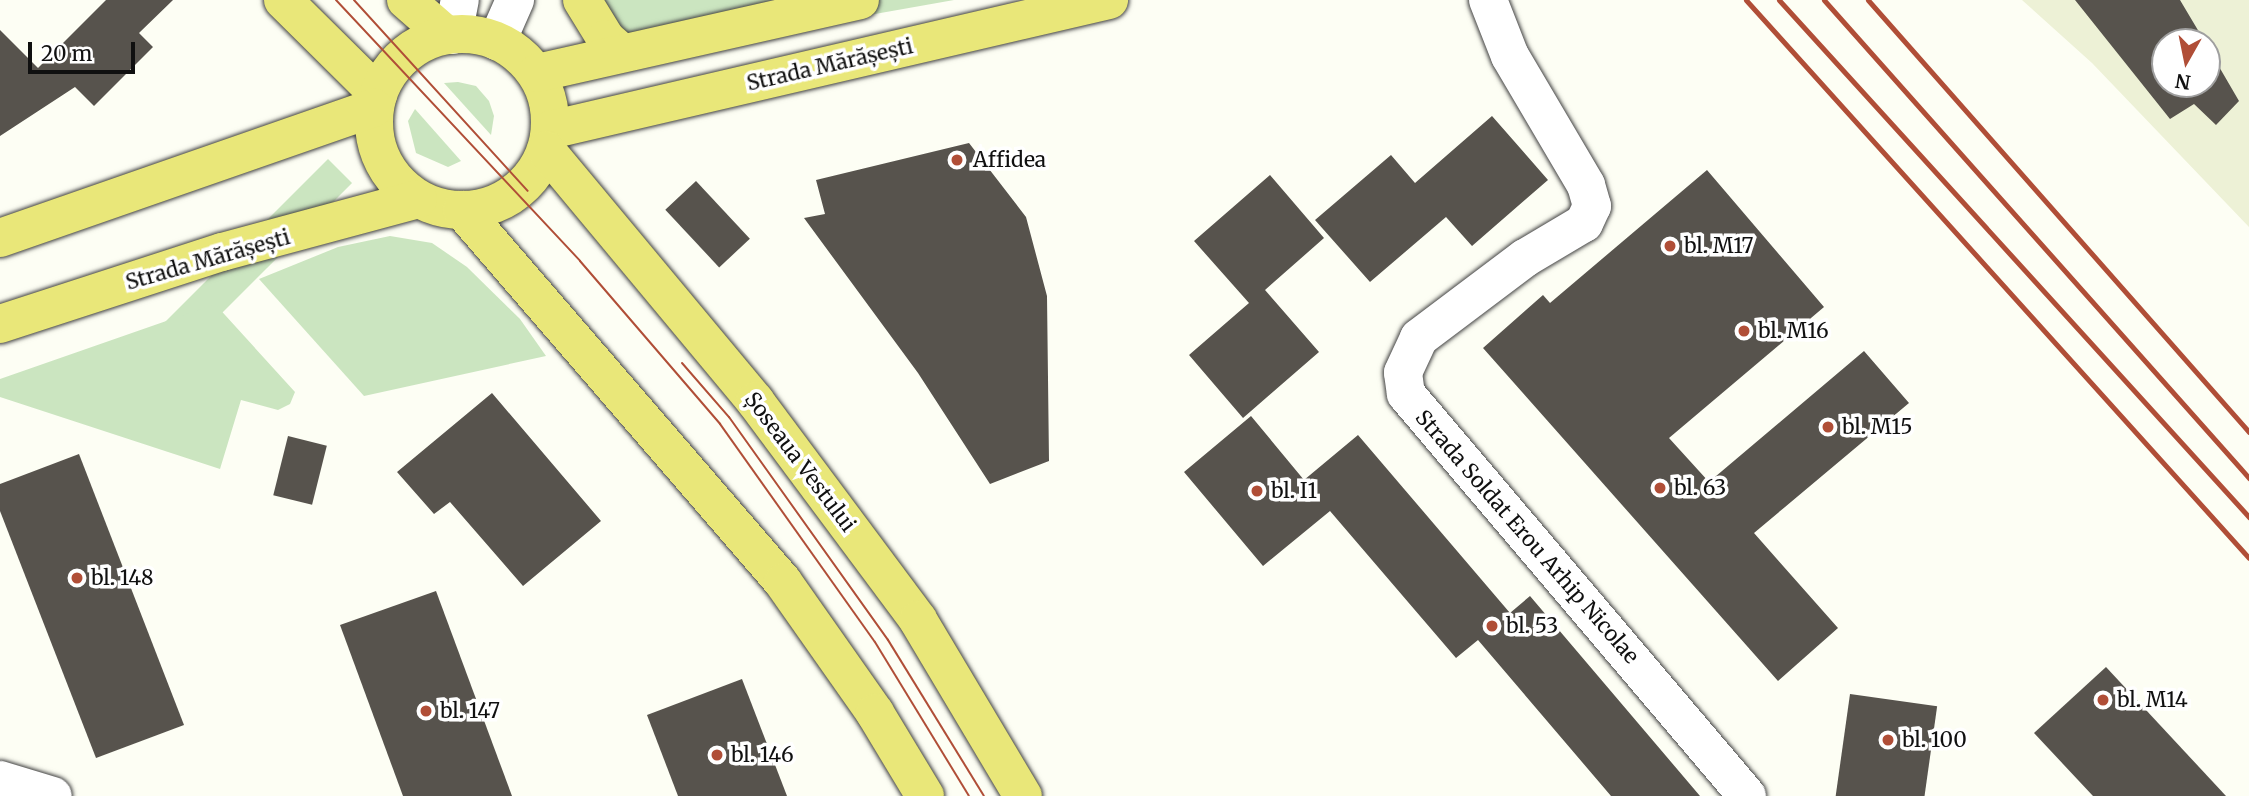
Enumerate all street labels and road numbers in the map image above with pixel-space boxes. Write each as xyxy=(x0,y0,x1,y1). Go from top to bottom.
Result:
street label: Strada Mărășești xyxy=(744,34,916,96)
street label: Strada Mărășești xyxy=(123,224,293,296)
street label: Șoseaua Vestului xyxy=(739,387,861,537)
street label: Strada Soldat Erou Arhip Nicolae xyxy=(1410,405,1644,669)

